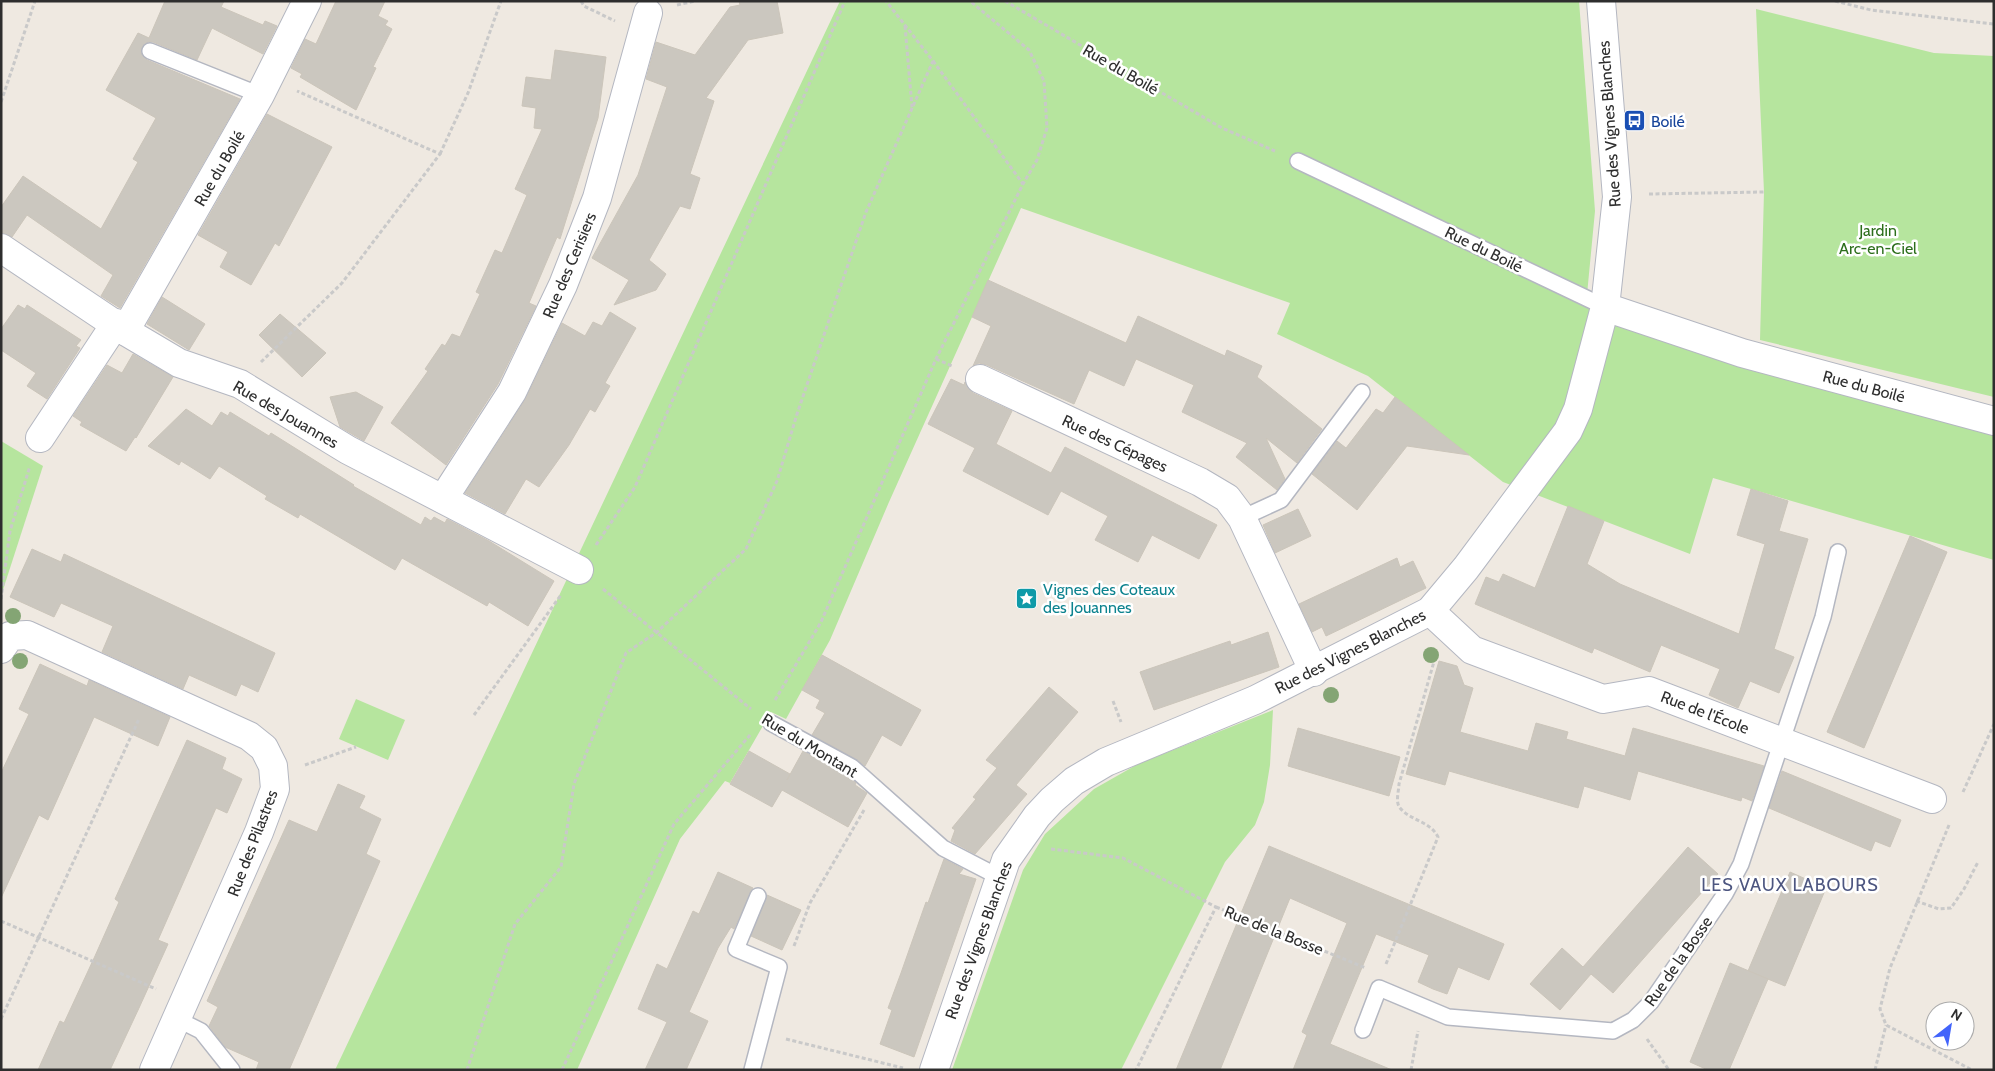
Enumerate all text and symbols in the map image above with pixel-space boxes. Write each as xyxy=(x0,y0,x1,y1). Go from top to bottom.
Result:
street label: Rue du Boilé xyxy=(1080,40,1162,99)
street label: Rue des Vignes Blanches xyxy=(1594,40,1625,208)
bus stop icon: Boilé xyxy=(1623,109,1647,133)
place label: Boilé xyxy=(1651,112,1685,131)
street label: Rue du Boilé xyxy=(190,127,249,209)
street label: Rue des Cerisiers xyxy=(539,209,600,321)
park label: Jardin Arc-en-Ciel xyxy=(1839,221,1917,258)
street label: Rue du Boilé xyxy=(1442,222,1526,276)
street label: Rue du Boilé xyxy=(1821,366,1907,407)
street label: Rue des Jouannes xyxy=(230,377,342,452)
street label: Rue des Cépages xyxy=(1059,411,1171,476)
place label: Vignes des Coteaux des Jouannes xyxy=(1043,580,1175,617)
place icon: Vignes des Coteaux des Jouannes xyxy=(1015,586,1039,610)
street label: Rue des Vignes Blanches xyxy=(1272,605,1429,698)
street label: Rue de l'École xyxy=(1658,687,1752,738)
street label: Rue du Montant xyxy=(758,709,862,782)
street label: Rue des Pilastres xyxy=(223,787,282,899)
street label: Rue des Vignes Blanches xyxy=(941,858,1016,1022)
district label: LES VAUX LABOURS xyxy=(1701,874,1879,896)
street label: Rue de la Bosse xyxy=(1222,902,1326,959)
street label: Rue de la Bosse xyxy=(1640,913,1716,1010)
north arrow xyxy=(1925,1001,1975,1051)
text: N xyxy=(1948,1005,1966,1025)

